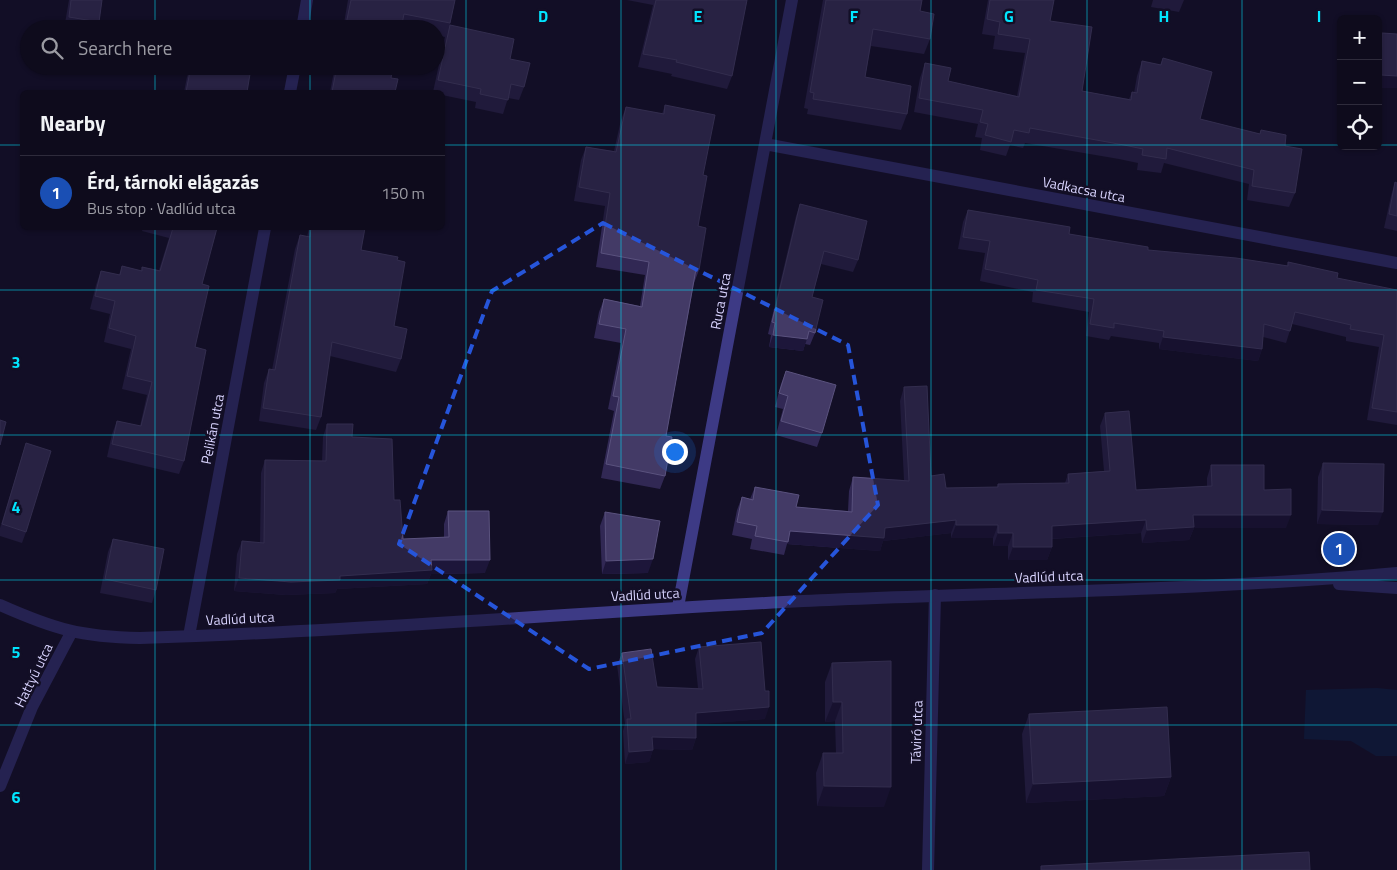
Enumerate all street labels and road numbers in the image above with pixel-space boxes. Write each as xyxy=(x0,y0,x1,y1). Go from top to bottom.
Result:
street label: Vadkacsa utca xyxy=(1041,171,1127,207)
street label: Ruca utca xyxy=(704,271,736,331)
street label: Pelikán utca xyxy=(195,392,229,466)
street label: Vadlúd utca xyxy=(1014,564,1084,588)
street label: Vadlúd utca xyxy=(610,582,680,606)
street label: Vadlúd utca xyxy=(205,606,275,630)
street label: Hattyú utca xyxy=(8,639,58,711)
street label: Táviró utca xyxy=(904,700,928,764)

